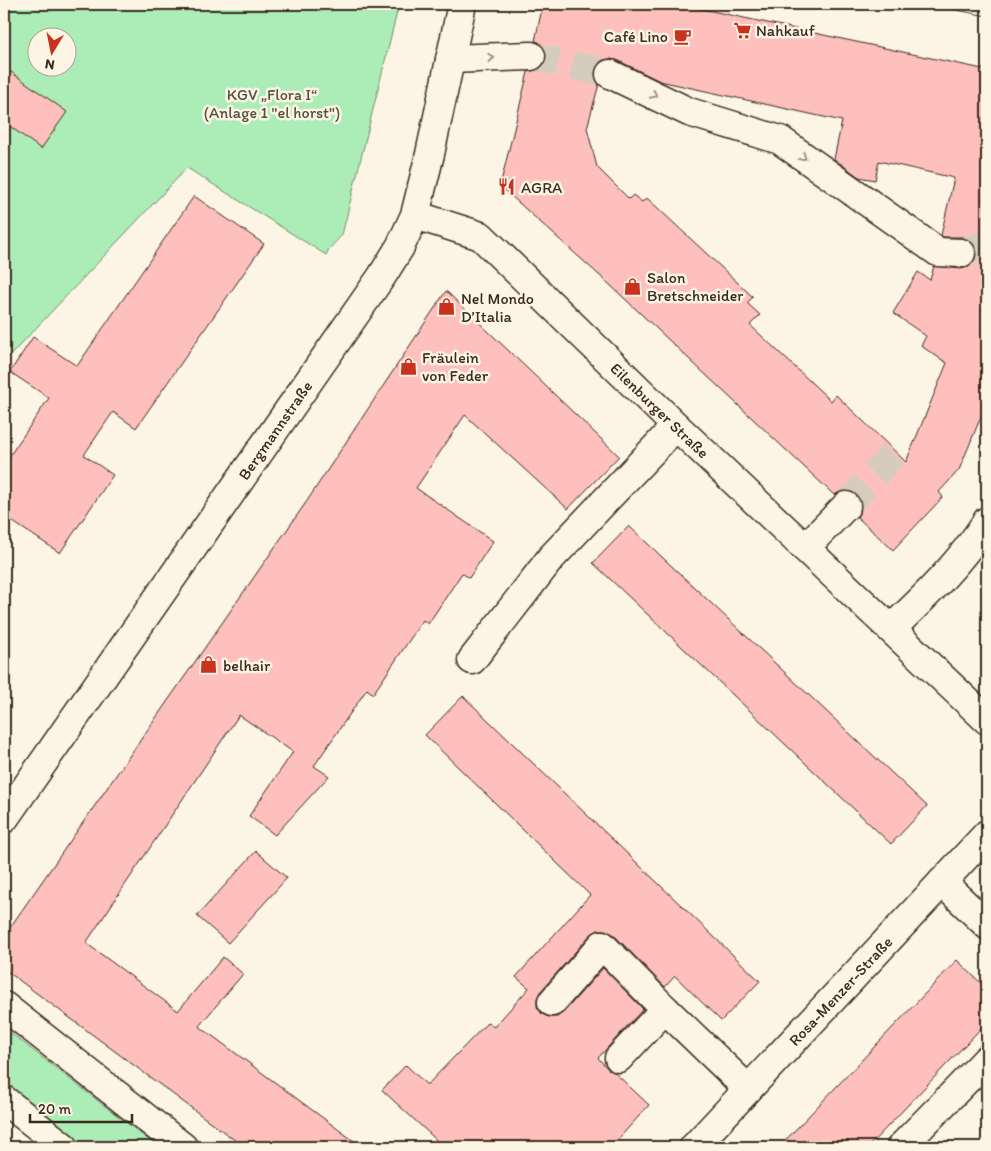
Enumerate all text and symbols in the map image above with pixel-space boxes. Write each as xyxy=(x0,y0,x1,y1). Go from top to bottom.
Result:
supermarket icon: Nahkauf xyxy=(732,20,752,40)
place label: Nahkauf xyxy=(756,21,816,40)
cafe icon: Café Lino xyxy=(672,26,692,46)
place label: Café Lino xyxy=(604,27,668,46)
north arrow xyxy=(28,28,78,78)
one-way arrow xyxy=(487,52,495,63)
text: N xyxy=(44,55,56,74)
park label: KGV „Flora I“ (Anlage 1 "el horst") xyxy=(204,85,340,122)
one-way arrow xyxy=(649,89,658,99)
one-way arrow xyxy=(797,151,806,159)
restaurant icon: AGRA xyxy=(497,177,517,197)
place label: AGRA xyxy=(521,178,562,197)
place label: Salon Bretschneider xyxy=(647,268,743,305)
shop icon: Salon Bretschneider xyxy=(623,276,643,296)
place label: Nel Mondo D’Italia xyxy=(461,289,534,326)
shop icon: Nel Mondo D’Italia xyxy=(437,297,457,317)
place label: Fräulein von Feder xyxy=(422,348,489,385)
shop icon: Fräulein von Feder xyxy=(398,356,418,376)
street label: Eilenburger Straße xyxy=(607,358,713,462)
street label: Bergmannstraße xyxy=(234,377,316,483)
shop icon: belhair xyxy=(199,655,219,675)
place label: belhair xyxy=(223,656,271,675)
street label: Rosa-Menzer-Straße xyxy=(784,932,896,1049)
scale bar xyxy=(30,1091,132,1123)
text: 20 m xyxy=(38,1100,72,1118)

